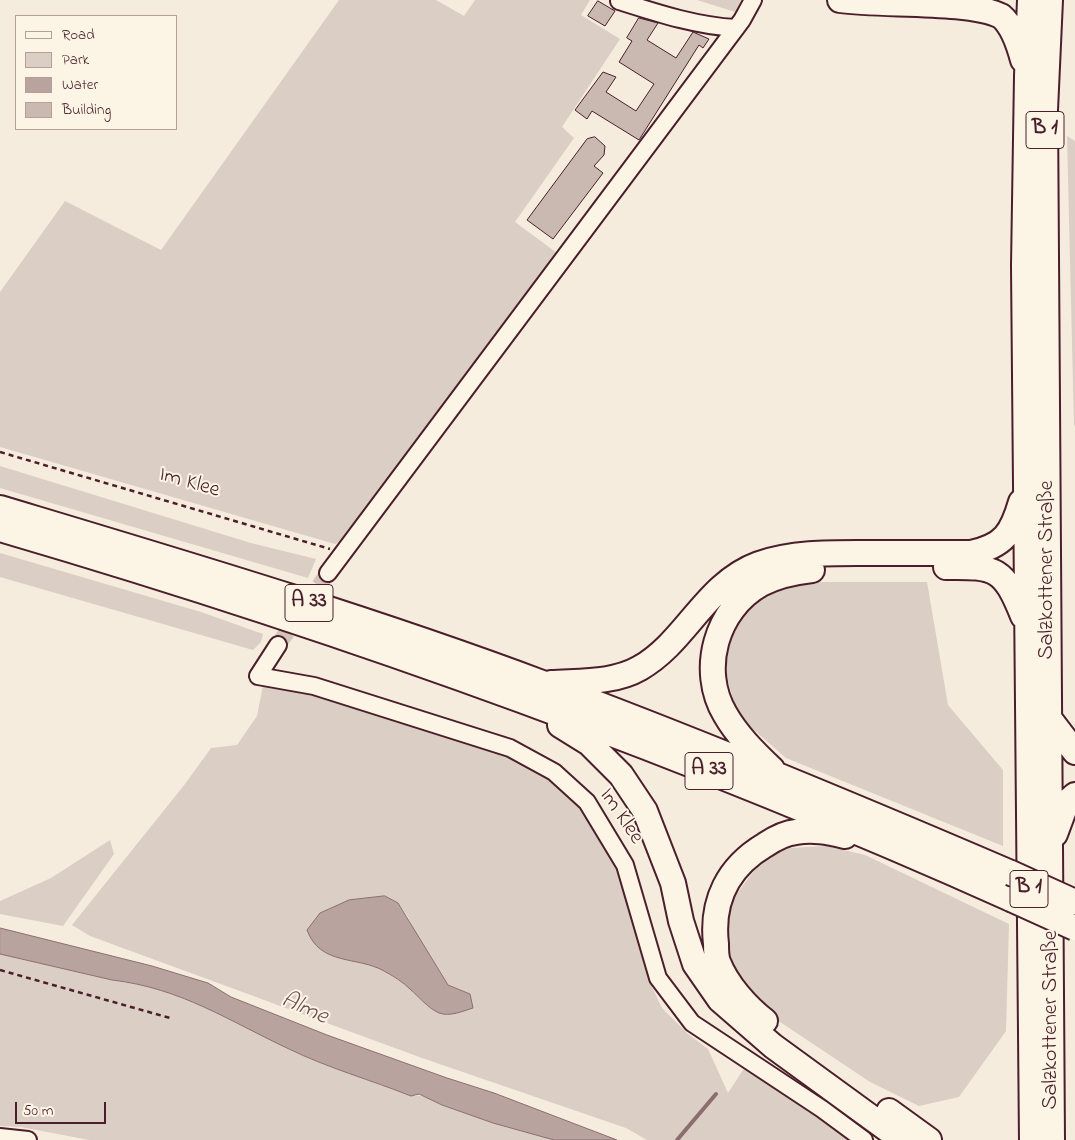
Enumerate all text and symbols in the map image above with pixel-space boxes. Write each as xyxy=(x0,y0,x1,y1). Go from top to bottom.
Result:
legend xyxy=(15,15,178,130)
text: Road xyxy=(62,24,95,46)
text: Park xyxy=(62,49,89,71)
text: Water xyxy=(62,74,98,96)
text: Building xyxy=(62,99,111,121)
road number: B 1 xyxy=(1026,112,1064,148)
street label: Im Klee xyxy=(156,463,222,505)
street label: Salzkottener Straße xyxy=(1035,480,1061,660)
road number: A 33 xyxy=(285,584,333,622)
road number: A 33 xyxy=(685,752,733,789)
street label: Im Klee xyxy=(592,784,648,850)
road number: B 1 xyxy=(1010,871,1048,908)
street label: Salzkottener Straße xyxy=(1039,930,1065,1110)
water label: Alme xyxy=(276,987,332,1033)
scale bar xyxy=(18,1092,109,1124)
text: 50 m xyxy=(23,1100,53,1122)

